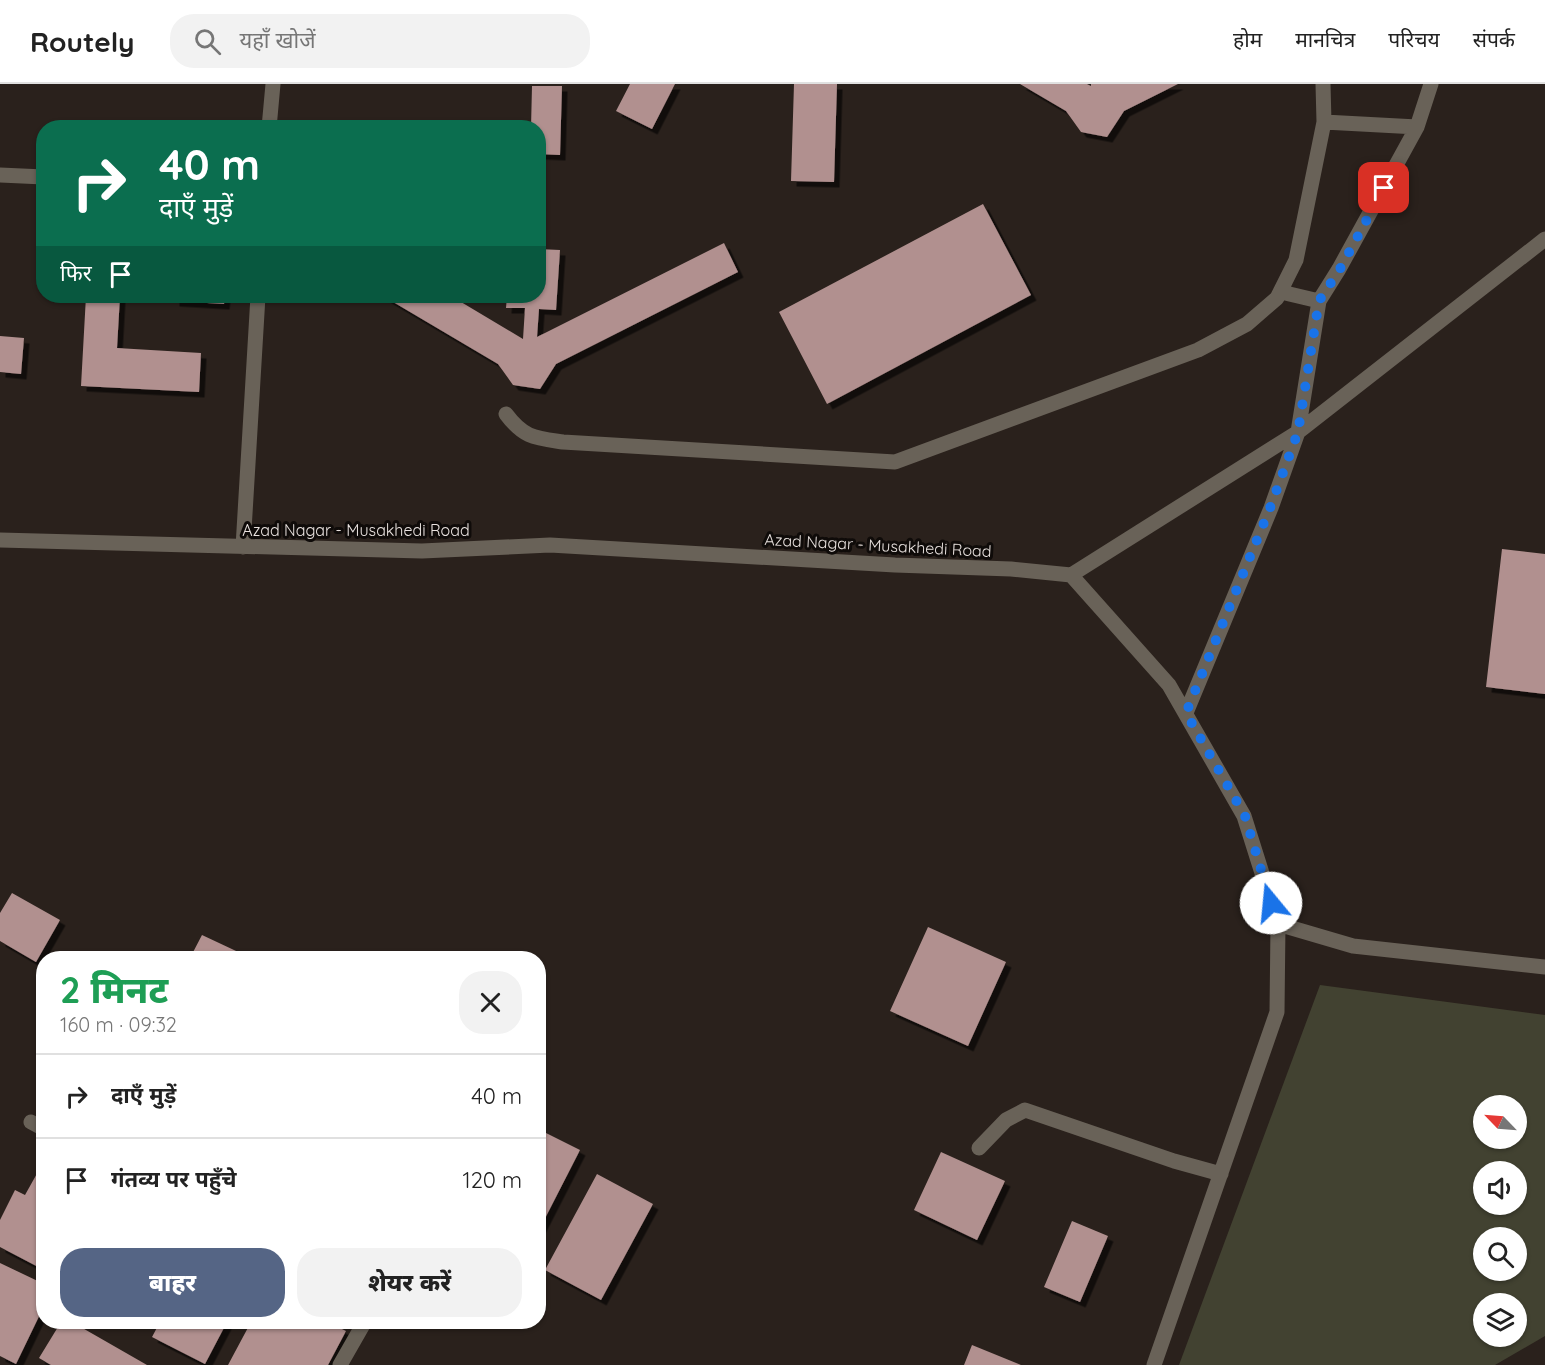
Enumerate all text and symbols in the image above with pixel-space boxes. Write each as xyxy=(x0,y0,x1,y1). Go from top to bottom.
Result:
search box xyxy=(170,14,590,68)
text: Routely xyxy=(30,24,134,59)
icon: search xyxy=(191,25,224,58)
text: यहाँ खोजें xyxy=(239,26,316,54)
text: होम xyxy=(1233,26,1262,52)
text: मानचित्र xyxy=(1295,26,1355,52)
text: परिचय xyxy=(1388,26,1440,52)
text: संपर्क xyxy=(1473,26,1515,52)
text: 40 m xyxy=(159,138,260,191)
icon: right xyxy=(60,144,138,222)
pin xyxy=(1358,162,1409,213)
icon: arrive xyxy=(1367,171,1400,204)
text: दाएँ मुड़ें xyxy=(159,190,233,224)
icon: arrive xyxy=(104,258,137,291)
text: फिर xyxy=(60,259,92,287)
street label: Azad Nagar - Musakhedi Road xyxy=(242,520,470,540)
street label: Azad Nagar - Musakhedi Road xyxy=(764,529,992,561)
position arrow xyxy=(1239,871,1303,935)
text: 2 मिनट xyxy=(60,967,168,1012)
button: close xyxy=(459,971,522,1034)
text: 160 m · 09:32 xyxy=(60,1012,177,1037)
icon: right xyxy=(60,1080,93,1113)
text: दाएँ मुड़ें xyxy=(111,1081,176,1109)
text: 40 m xyxy=(471,1082,522,1110)
north arrow xyxy=(1473,1095,1527,1149)
map controls xyxy=(1473,1095,1527,1347)
button: sound xyxy=(1473,1161,1527,1215)
icon: arrive xyxy=(60,1164,93,1197)
text: गंतव्य पर पहुँचे xyxy=(111,1165,236,1193)
text: 120 m xyxy=(463,1166,522,1194)
button: search xyxy=(1473,1227,1527,1281)
button: बाहर xyxy=(60,1248,285,1317)
button: शेयर करें xyxy=(297,1248,522,1317)
button: layers xyxy=(1473,1293,1527,1347)

